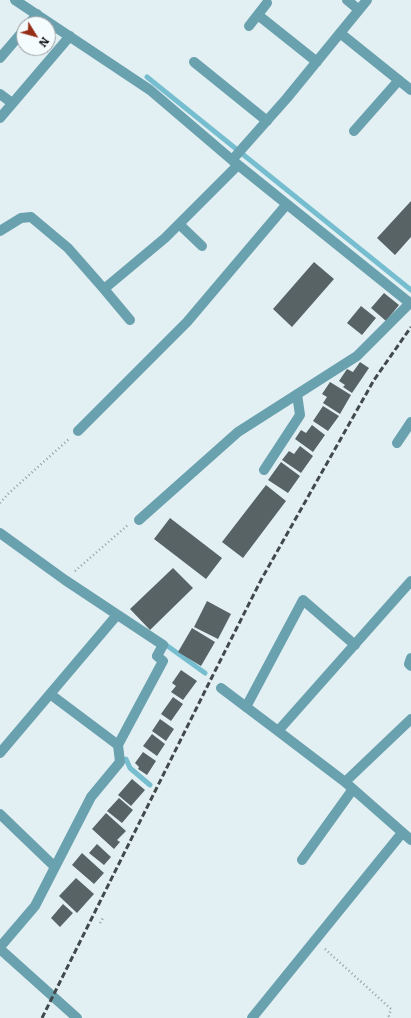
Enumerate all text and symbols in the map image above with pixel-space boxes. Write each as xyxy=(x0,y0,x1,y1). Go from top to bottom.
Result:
north arrow xyxy=(16,16,56,56)
text: N xyxy=(36,34,54,51)

